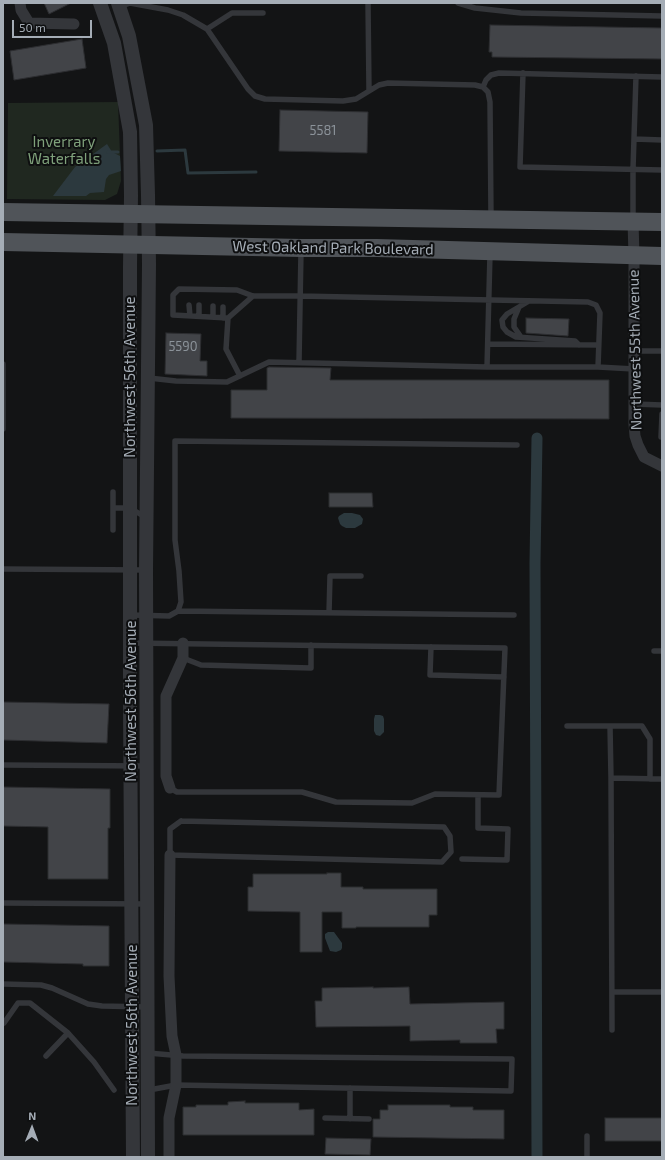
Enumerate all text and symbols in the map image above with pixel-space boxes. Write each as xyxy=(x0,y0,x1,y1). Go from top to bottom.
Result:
scale bar xyxy=(14,12,94,38)
text: 50 m xyxy=(19,20,46,34)
house number: 5581 xyxy=(309,123,337,139)
park label: Inverrary Waterfalls xyxy=(28,133,100,168)
street label: West Oakland Park Boulevard xyxy=(232,237,434,259)
street label: Northwest 55th Avenue xyxy=(625,270,645,430)
street label: Northwest 56th Avenue xyxy=(121,296,139,458)
house number: 5590 xyxy=(168,339,198,355)
street label: Northwest 56th Avenue xyxy=(122,620,140,782)
street label: Northwest 56th Avenue xyxy=(123,944,141,1106)
north arrow xyxy=(12,1108,52,1148)
text: N xyxy=(28,1109,36,1122)

